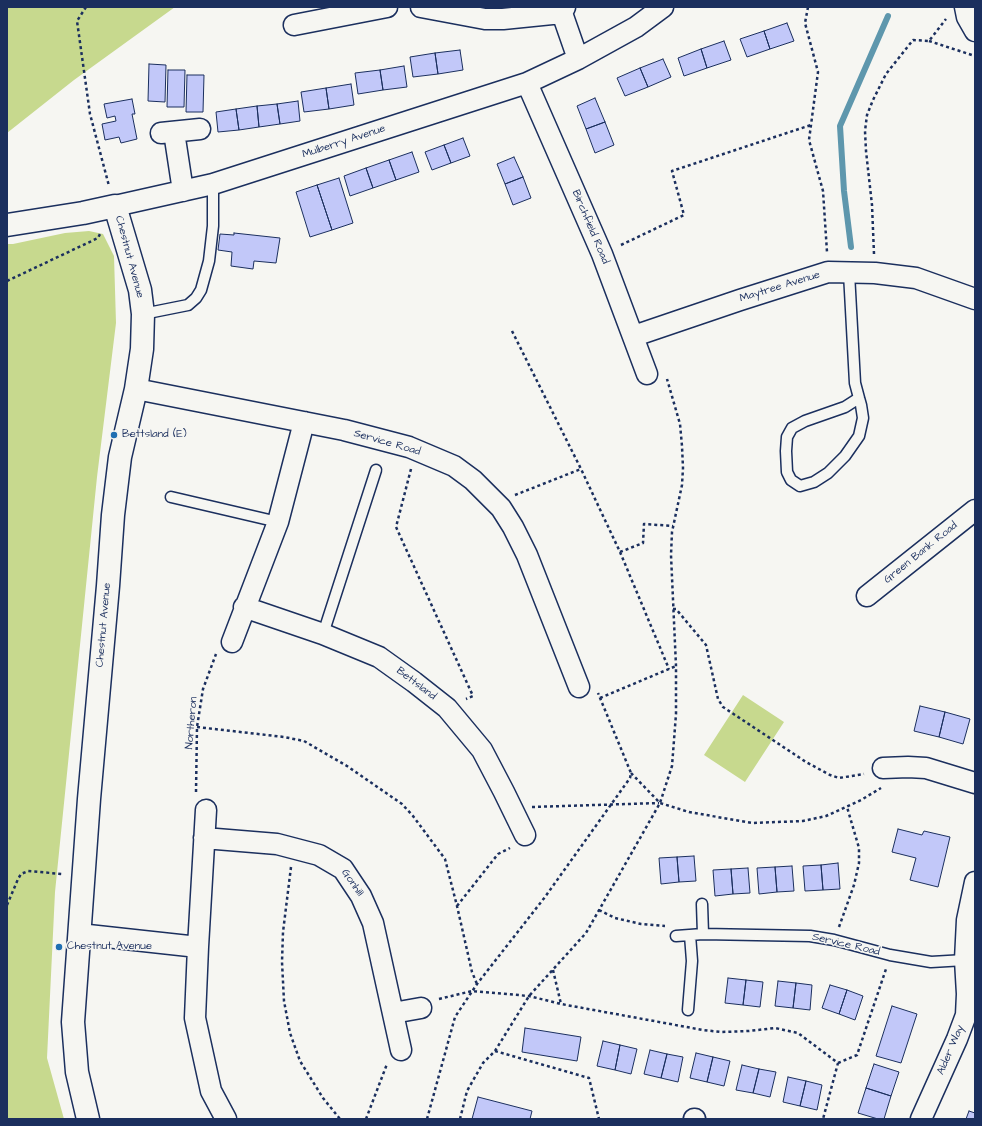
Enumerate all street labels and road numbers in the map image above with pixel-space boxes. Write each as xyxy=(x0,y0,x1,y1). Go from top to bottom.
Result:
street label: Mulberry Avenue xyxy=(301,122,387,162)
street label: Birchfield Road xyxy=(568,188,612,266)
street label: Chestnut Avenue xyxy=(112,214,146,300)
street label: Maytree Avenue xyxy=(738,269,822,305)
street label: Service Road xyxy=(352,427,422,459)
street label: Green Bank Road xyxy=(882,519,960,587)
street label: Chestnut Avenue xyxy=(94,582,114,668)
street label: Bettsland xyxy=(393,665,439,703)
street label: Northeron xyxy=(183,696,201,750)
street label: Gonhill xyxy=(338,867,366,899)
street label: Service Road xyxy=(811,931,881,959)
street label: Alder Way xyxy=(935,1023,967,1077)

